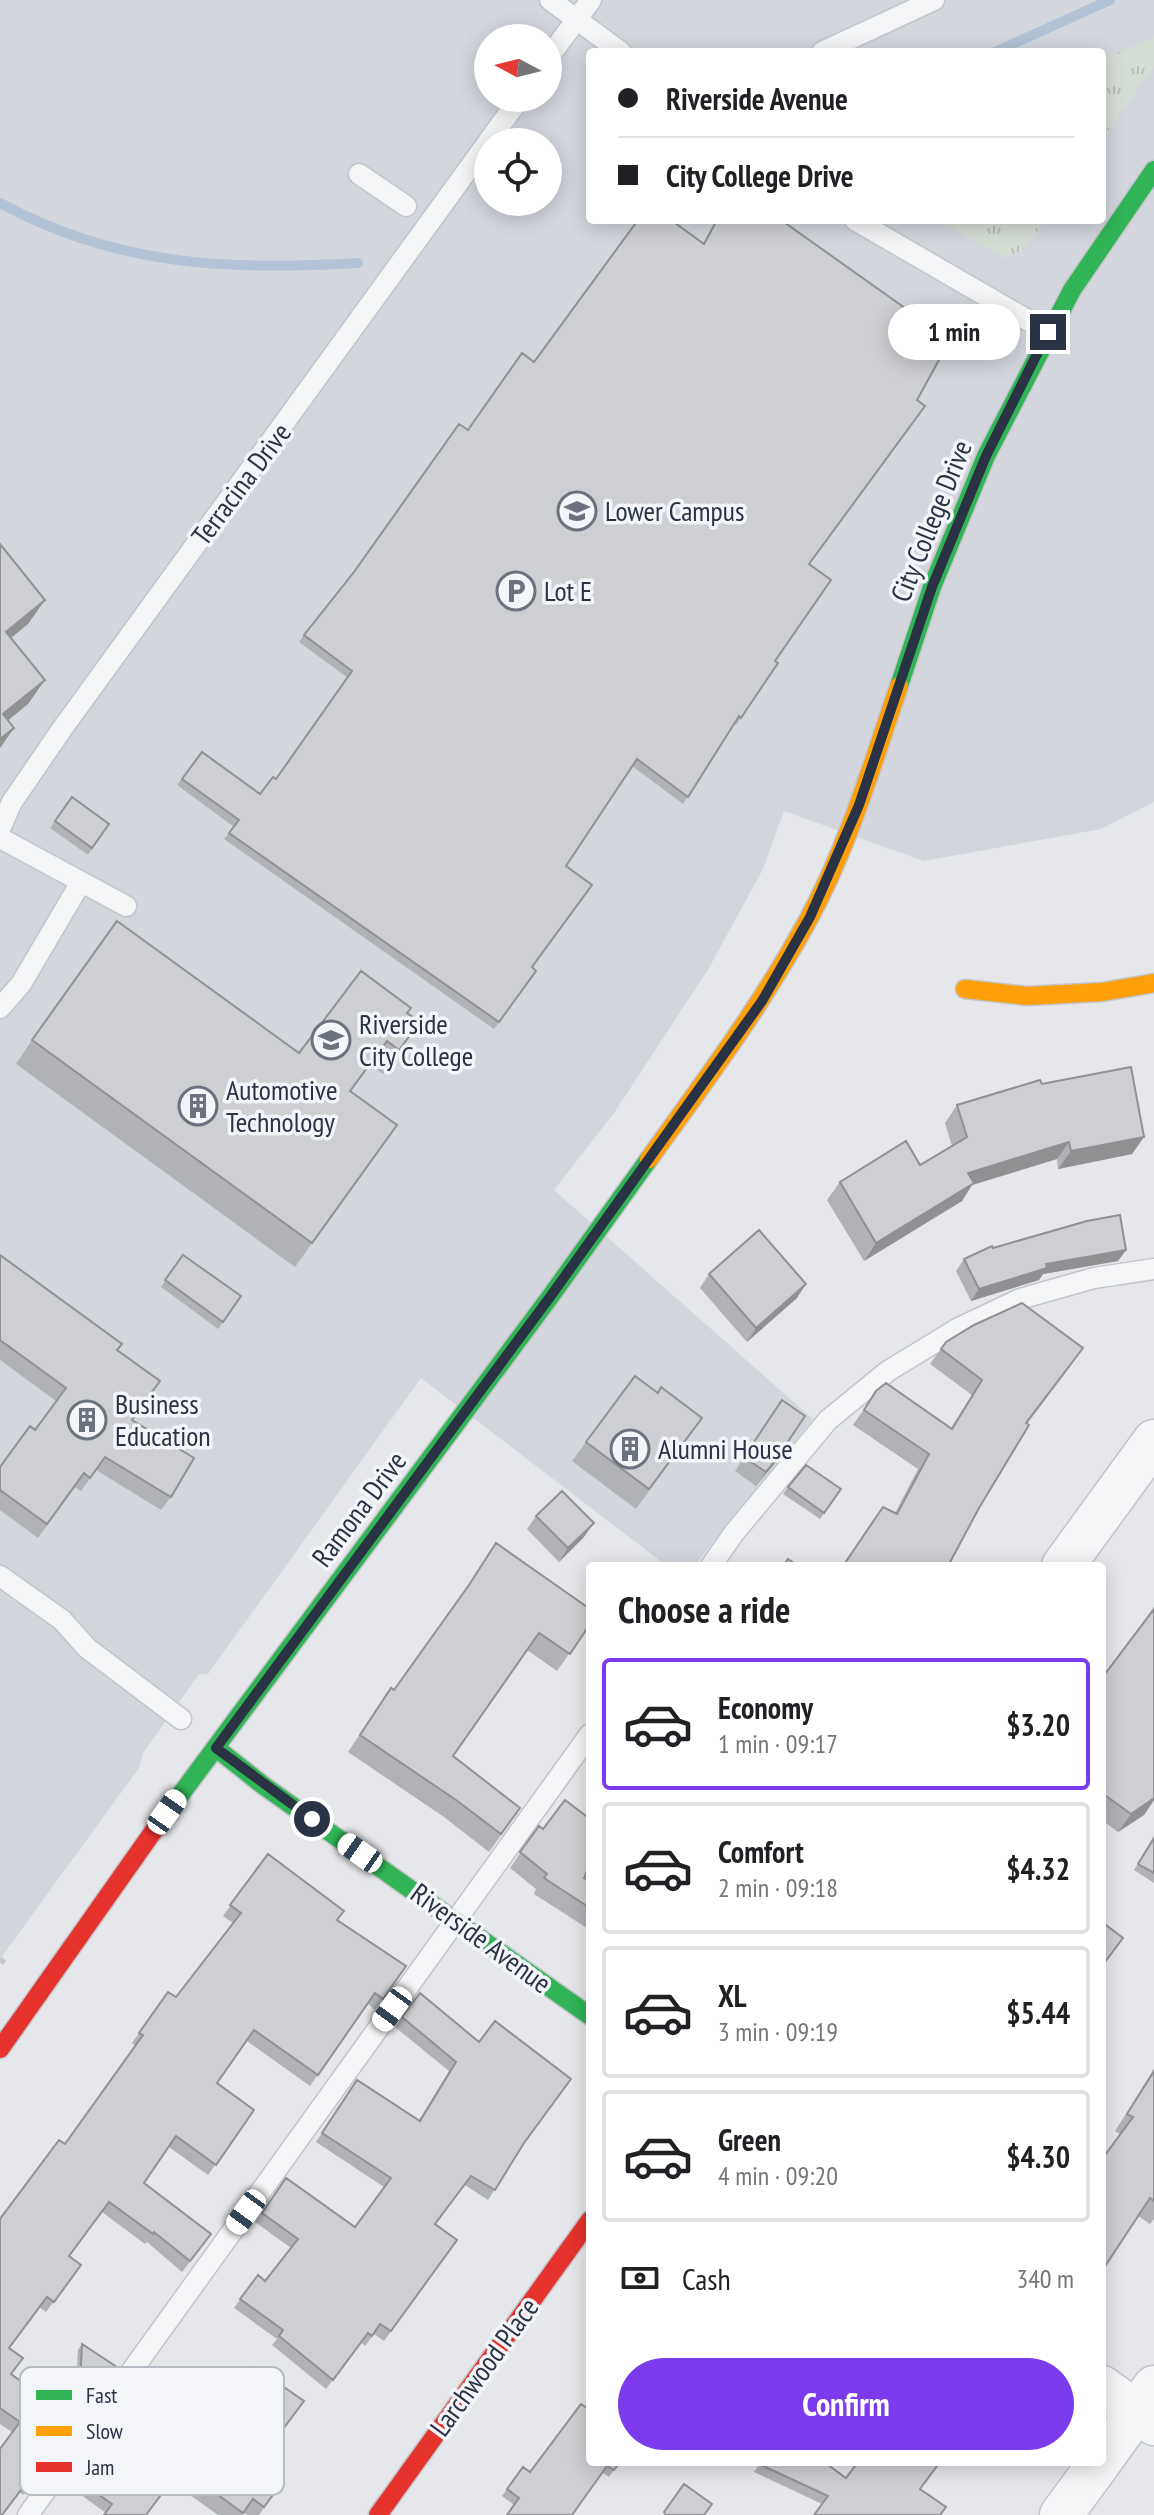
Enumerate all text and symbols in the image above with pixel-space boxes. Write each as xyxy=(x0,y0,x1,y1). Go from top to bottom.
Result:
north arrow xyxy=(474,24,562,112)
map controls xyxy=(474,24,562,216)
text: Riverside Avenue xyxy=(666,79,848,118)
button: locate xyxy=(474,128,562,216)
text: City College Drive xyxy=(666,156,854,195)
callout: 1 min xyxy=(888,304,1020,360)
route end xyxy=(1030,314,1066,350)
text: 1 min xyxy=(928,315,980,348)
street label: Terracina Drive xyxy=(182,415,299,552)
street label: City College Drive xyxy=(881,435,980,607)
school or university icon: Lower Campus xyxy=(556,490,598,532)
place label: Lower Campus xyxy=(605,492,744,529)
parking icon: Lot E xyxy=(495,570,537,612)
place label: Lot E xyxy=(544,572,592,609)
place label: Riverside City College xyxy=(359,1005,473,1074)
school or university icon: Riverside City College xyxy=(310,1019,352,1061)
place label: Automotive Technology xyxy=(226,1071,338,1140)
building icon: Automotive Technology xyxy=(177,1085,219,1127)
place label: Business Education xyxy=(115,1385,211,1454)
building icon: Business Education xyxy=(66,1399,108,1441)
building icon: Alumni House xyxy=(609,1428,651,1470)
place label: Alumni House xyxy=(658,1430,793,1467)
street label: Ramona Drive xyxy=(303,1444,414,1574)
text: Choose a ride xyxy=(618,1586,790,1633)
icon: car xyxy=(622,1688,694,1760)
text: Economy xyxy=(718,1688,813,1727)
text: $3.20 xyxy=(1006,1705,1070,1744)
text: 1 min · 09:17 xyxy=(718,1727,838,1760)
car xyxy=(143,1785,191,1839)
route start xyxy=(294,1801,330,1837)
car xyxy=(333,1829,387,1877)
icon: car xyxy=(622,1832,694,1904)
text: Comfort xyxy=(718,1832,804,1871)
text: $4.32 xyxy=(1006,1849,1070,1888)
text: 2 min · 09:18 xyxy=(718,1871,838,1904)
street label: Riverside Avenue xyxy=(404,1874,559,2001)
icon: car xyxy=(622,1976,694,2048)
text: XL xyxy=(718,1976,747,2015)
car xyxy=(368,1983,416,2035)
text: $5.44 xyxy=(1006,1993,1070,2032)
text: 3 min · 09:19 xyxy=(718,2015,838,2048)
icon: car xyxy=(622,2120,694,2192)
text: Green xyxy=(718,2120,781,2159)
text: $4.30 xyxy=(1006,2137,1070,2176)
text: 4 min · 09:20 xyxy=(718,2159,838,2192)
car xyxy=(222,2186,270,2238)
icon: cash xyxy=(618,2256,662,2300)
text: Cash xyxy=(682,2259,731,2298)
text: 340 m xyxy=(1016,2262,1074,2295)
street label: Larchwood Place xyxy=(421,2290,546,2443)
button: Confirm xyxy=(618,2358,1074,2450)
legend xyxy=(20,2367,284,2495)
text: Fast xyxy=(86,2381,117,2409)
text: Slow xyxy=(86,2417,123,2445)
text: Jam xyxy=(85,2453,114,2481)

